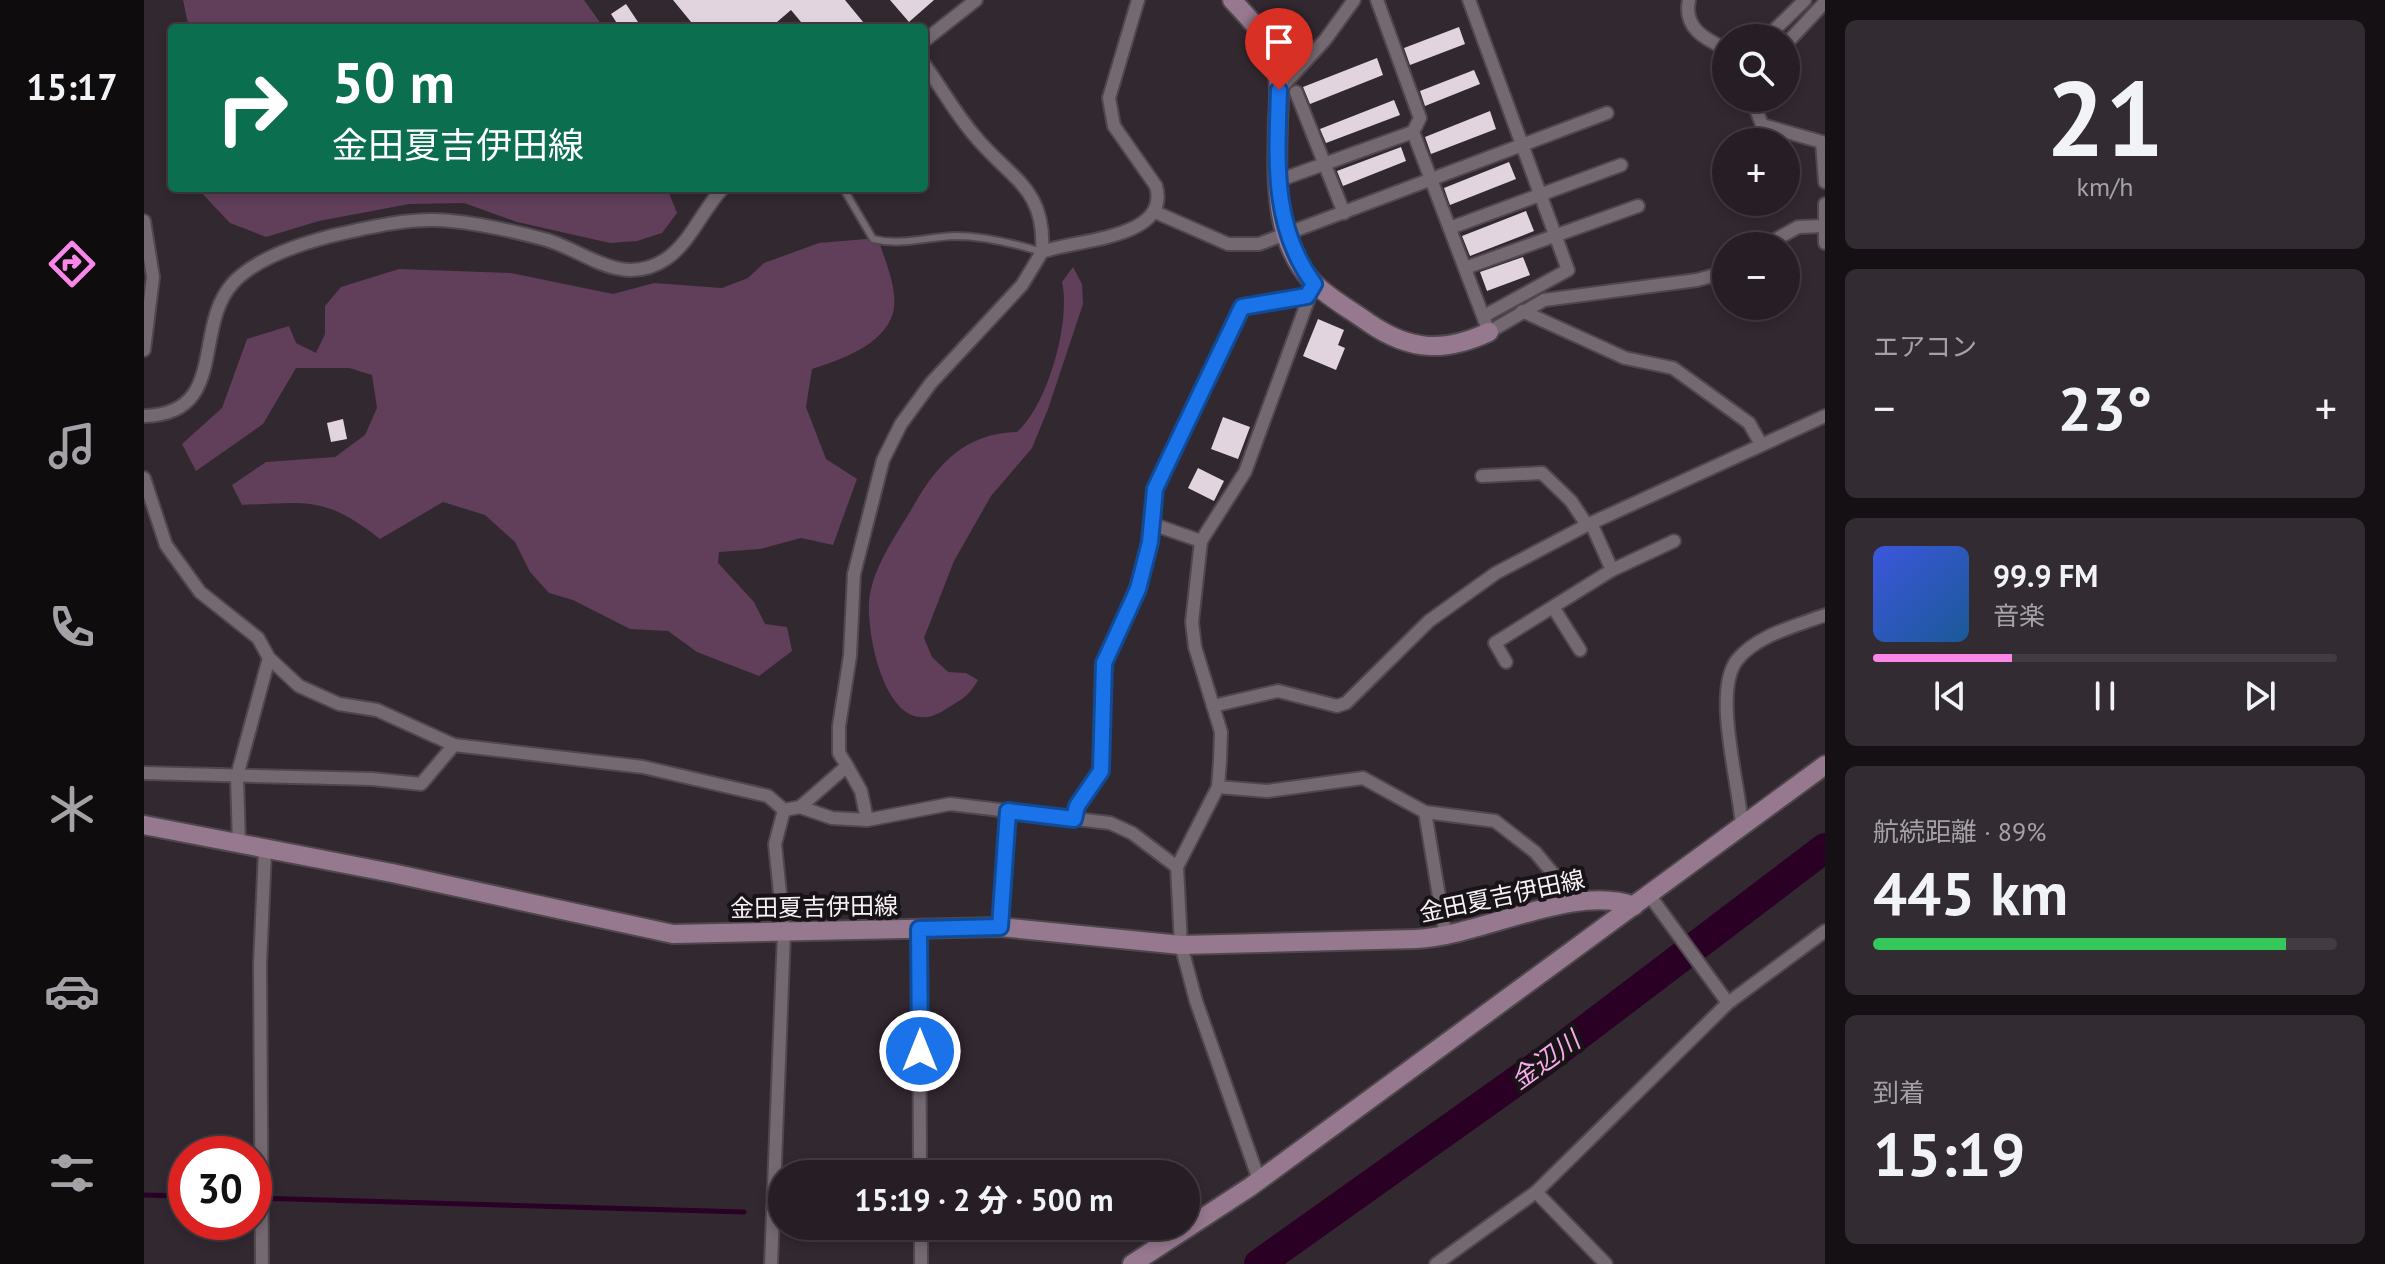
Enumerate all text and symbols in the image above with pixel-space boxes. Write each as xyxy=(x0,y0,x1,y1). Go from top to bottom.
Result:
pin xyxy=(1245,8,1313,90)
icon: arrive xyxy=(1257,20,1301,64)
map controls xyxy=(1712,24,1800,320)
button: search xyxy=(1712,24,1800,112)
text: 50 m xyxy=(332,46,455,118)
text: 21 xyxy=(2046,50,2164,185)
icon: right xyxy=(200,56,304,160)
text: 15:17 xyxy=(26,63,118,110)
text: 金田夏吉伊田線 xyxy=(332,121,584,168)
button: + xyxy=(1712,128,1800,216)
text: km/h xyxy=(2077,170,2134,203)
button: − xyxy=(1712,232,1800,320)
icon: directions xyxy=(44,236,100,292)
text: エアコン xyxy=(1873,330,1977,363)
text: 23° xyxy=(2058,369,2152,447)
text: − xyxy=(1873,379,1895,436)
text: + xyxy=(2315,379,2337,436)
icon: music xyxy=(44,418,100,474)
text: 99.9 FM xyxy=(1993,556,2098,595)
icon: phone xyxy=(44,599,100,655)
text: 音楽 xyxy=(1993,599,2045,632)
icon: previous xyxy=(1928,674,1972,718)
icon: pause xyxy=(2083,674,2127,718)
icon: next xyxy=(2238,674,2282,718)
icon: climate xyxy=(44,781,100,837)
text: 航続距離 · 89% xyxy=(1873,815,2046,848)
text: 445 km xyxy=(1873,854,2068,932)
street label: 金田夏吉伊田線 xyxy=(1417,863,1587,929)
street label: 金田夏吉伊田線 xyxy=(730,890,898,924)
icon: car xyxy=(44,963,100,1019)
position arrow xyxy=(878,1009,962,1093)
water label: 金辺川 xyxy=(1504,1022,1589,1096)
text: 到着 xyxy=(1873,1076,1925,1109)
text: 15:19 xyxy=(1873,1115,2025,1193)
speed limit sign: 30 xyxy=(168,1136,272,1240)
icon: filters xyxy=(44,1145,100,1201)
text: 15:19 · 2 分 · 500 m xyxy=(854,1180,1114,1219)

